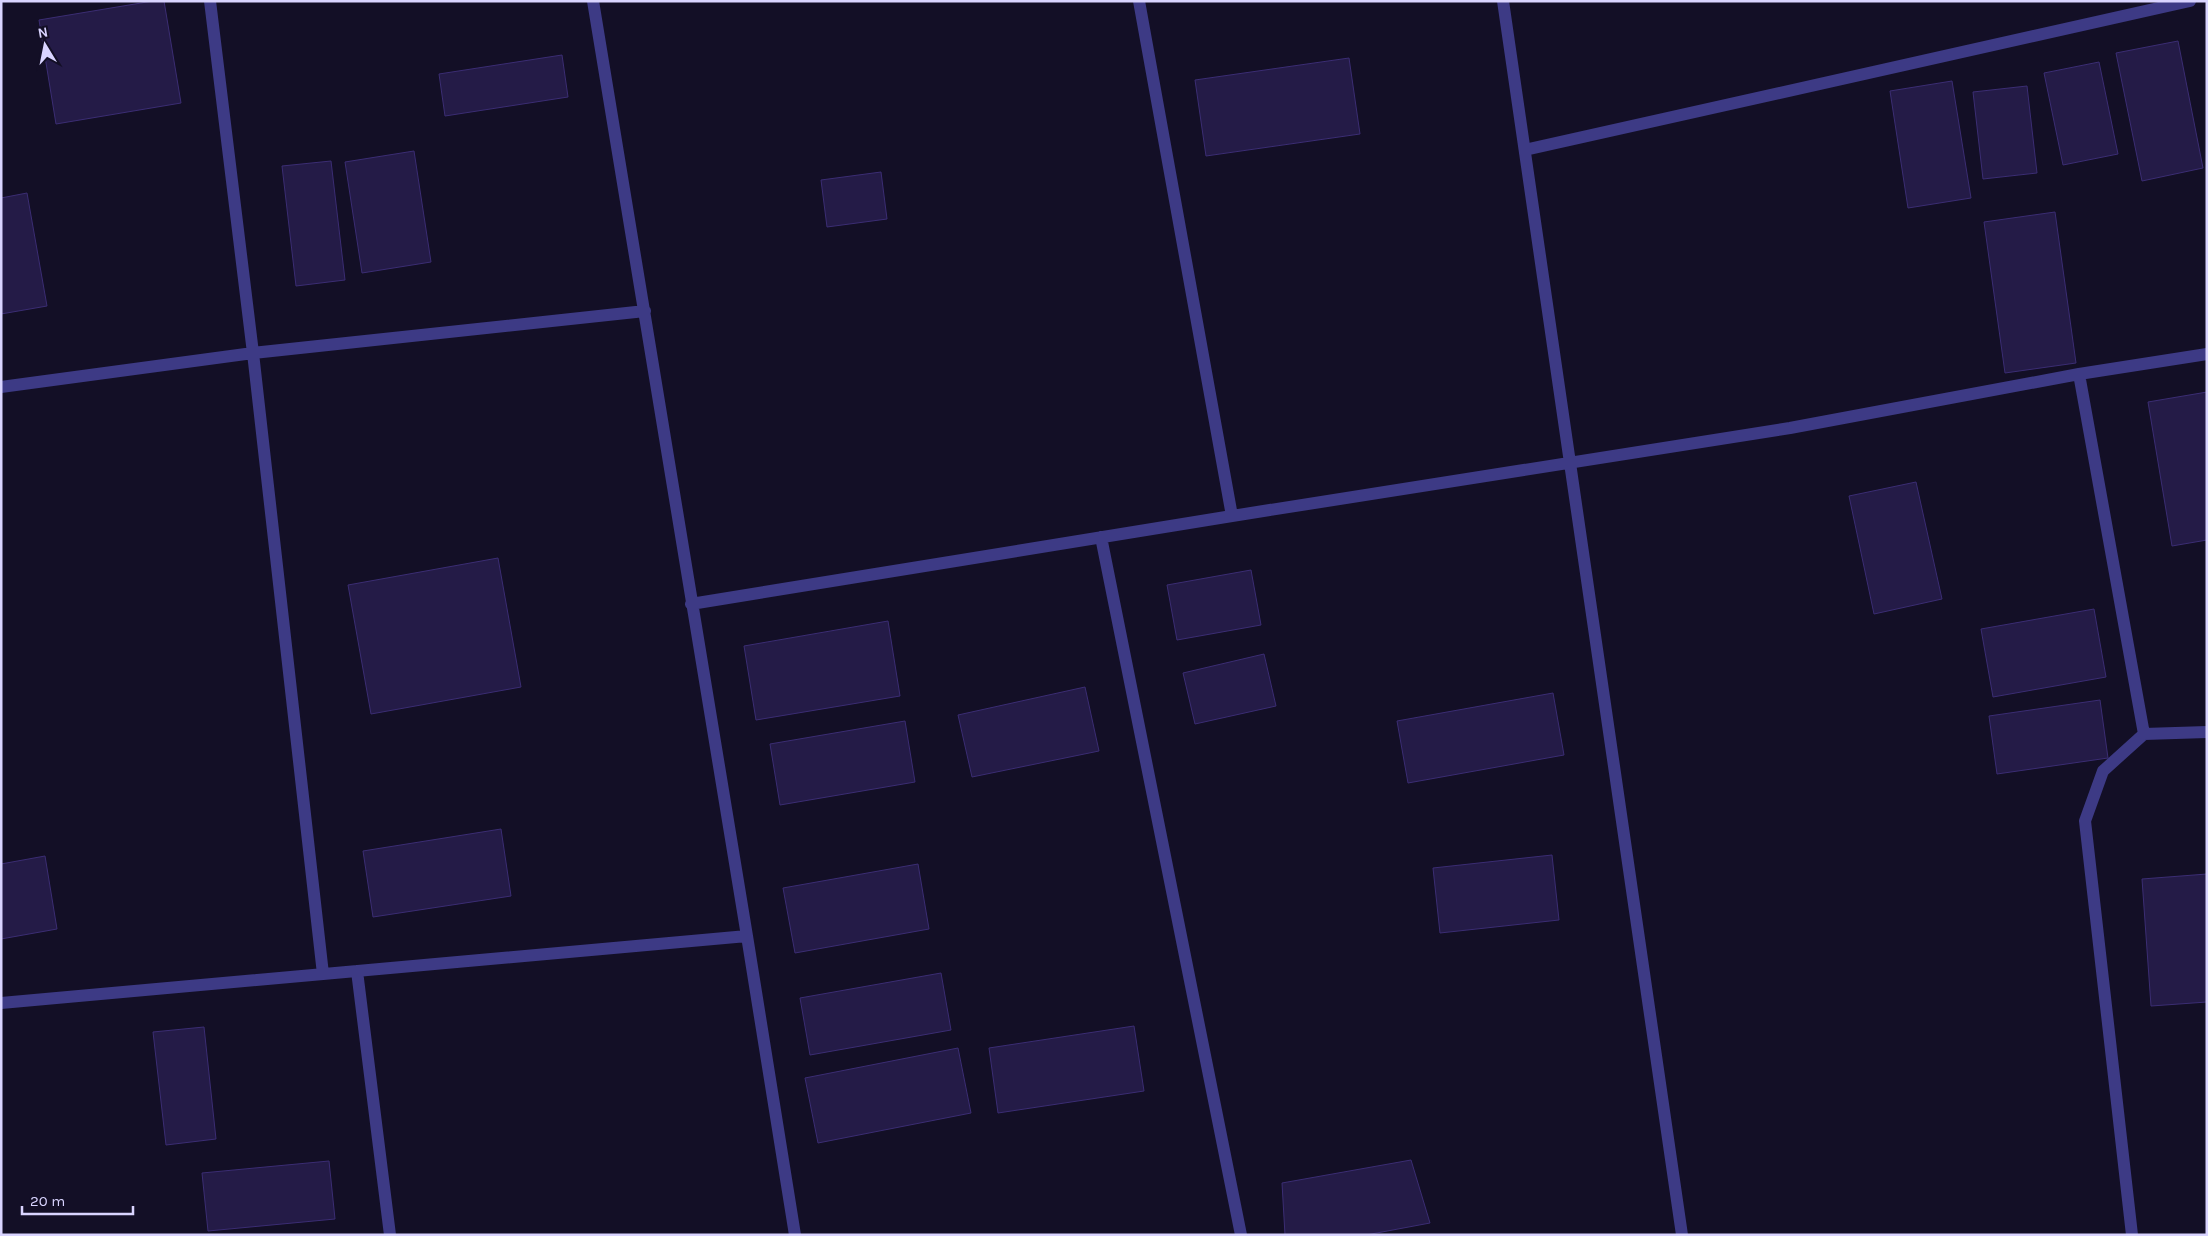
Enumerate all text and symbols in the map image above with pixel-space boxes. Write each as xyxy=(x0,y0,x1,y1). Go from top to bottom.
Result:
north arrow xyxy=(20,20,70,70)
text: N xyxy=(36,23,49,42)
scale bar xyxy=(22,1184,134,1216)
text: 20 m xyxy=(30,1192,65,1210)

